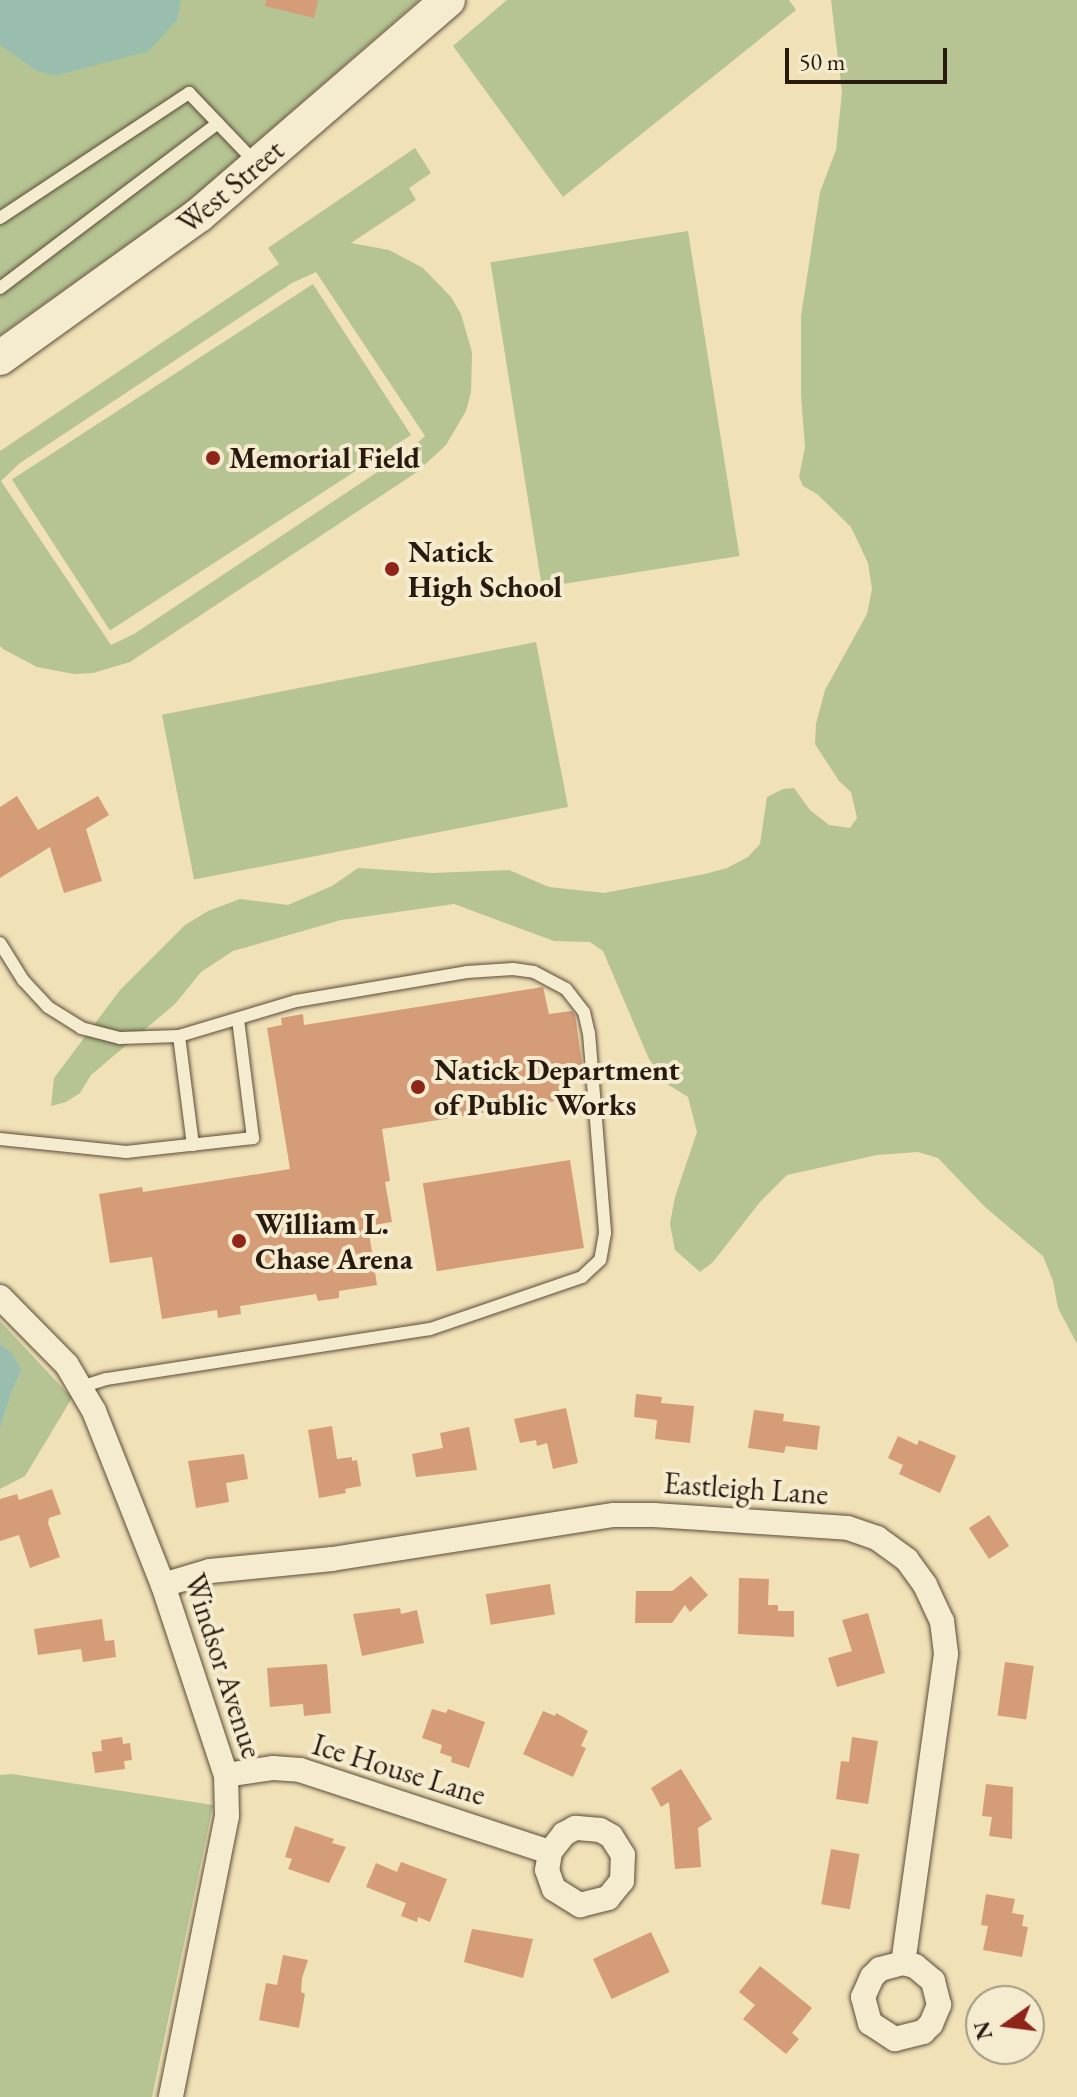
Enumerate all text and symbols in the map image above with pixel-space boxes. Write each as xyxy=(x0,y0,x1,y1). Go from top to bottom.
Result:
scale bar xyxy=(789,32,951,82)
text: 50 m xyxy=(799,46,846,77)
street label: West Street xyxy=(171,132,291,242)
place label: Memorial Field xyxy=(229,440,420,476)
marker: Memorial Field xyxy=(204,449,222,467)
place label: Natick High School xyxy=(408,534,562,604)
marker: Natick High School xyxy=(383,560,401,578)
place label: Natick Department of Public Works xyxy=(434,1052,680,1122)
marker: Natick Department of Public Works xyxy=(409,1078,427,1096)
place label: William L. Chase Arena xyxy=(255,1206,413,1276)
marker: William L. Chase Arena xyxy=(230,1232,248,1250)
street label: Eastleigh Lane xyxy=(662,1465,830,1513)
street label: Windsor Avenue xyxy=(176,1569,270,1763)
street label: Ice House Lane xyxy=(308,1727,490,1813)
north arrow xyxy=(965,1985,1045,2065)
text: N xyxy=(967,2018,999,2043)

